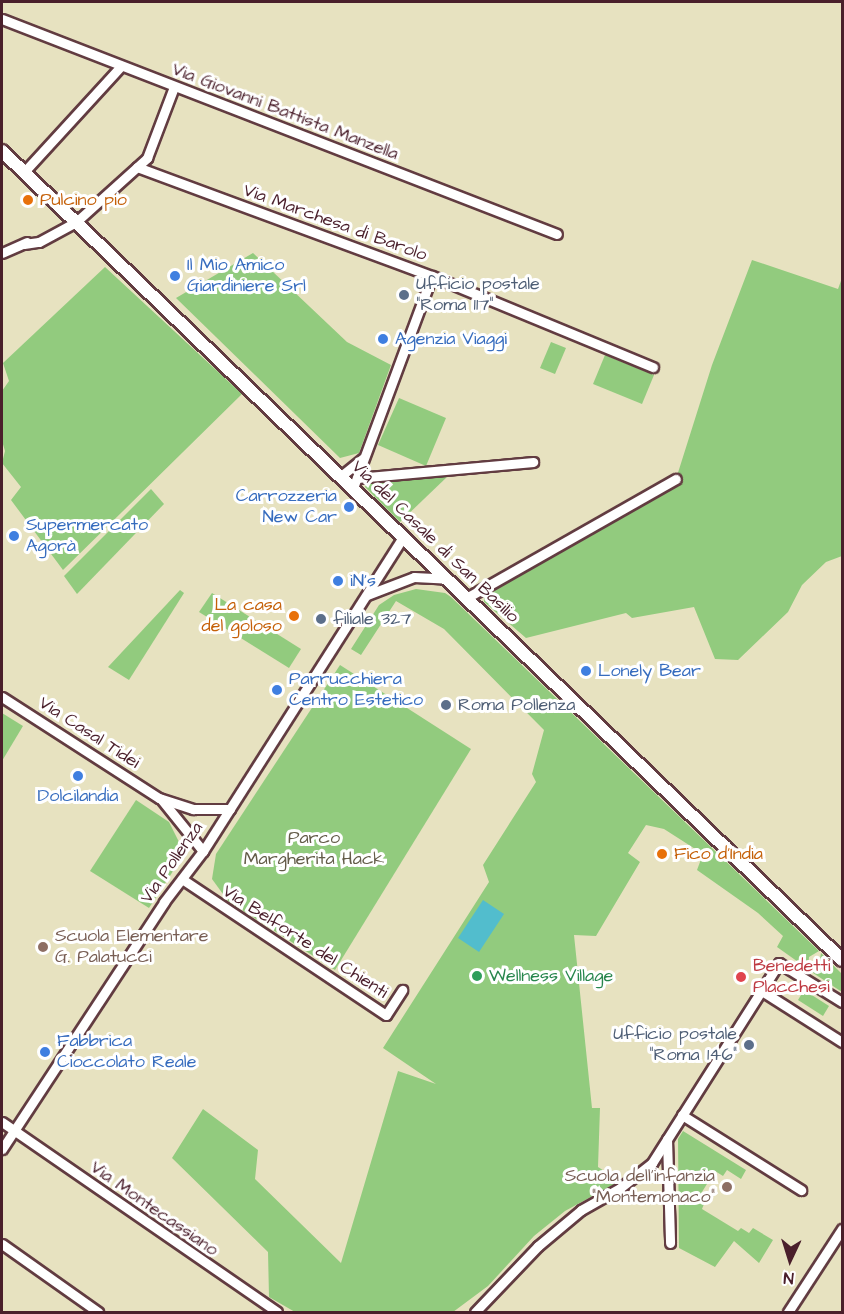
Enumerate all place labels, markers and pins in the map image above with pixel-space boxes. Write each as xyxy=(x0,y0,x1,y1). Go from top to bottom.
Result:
place label: Pulcino pio xyxy=(40,189,127,211)
marker: Pulcino pio xyxy=(21,193,35,207)
place label: Il Mio Amico Giardiniere Srl xyxy=(187,255,306,298)
marker: Il Mio Amico Giardiniere Srl xyxy=(168,269,182,283)
place label: Ufficio postale "Roma 117" xyxy=(416,274,540,316)
marker: Ufficio postale "Roma 117" xyxy=(397,288,411,302)
place label: Agenzia Viaggi xyxy=(395,328,507,350)
marker: Agenzia Viaggi xyxy=(376,332,390,346)
place label: Carrozzeria New Car xyxy=(236,486,337,528)
marker: Carrozzeria New Car xyxy=(342,500,356,514)
place label: Supermercato Agorà xyxy=(26,515,148,558)
marker: Supermercato Agorà xyxy=(7,529,21,543)
place label: iN's xyxy=(350,570,376,592)
marker: iN's xyxy=(331,574,345,588)
place label: La casa del goloso xyxy=(201,595,282,638)
place label: filiale 327 xyxy=(333,608,411,630)
marker: La casa del goloso xyxy=(287,609,301,623)
marker: filiale 327 xyxy=(314,612,328,626)
place label: Lonely Bear xyxy=(598,660,701,682)
marker: Lonely Bear xyxy=(579,664,593,678)
place label: Parrucchiera Centro Estetico xyxy=(289,669,423,712)
marker: Parrucchiera Centro Estetico xyxy=(270,683,284,697)
place label: Roma Pollenza xyxy=(458,694,575,716)
marker: Roma Pollenza xyxy=(439,698,453,712)
marker: Dolcilandia xyxy=(71,769,85,783)
place label: Dolcilandia xyxy=(38,785,118,807)
place label: Fico d'India xyxy=(674,843,763,865)
marker: Fico d'India xyxy=(655,847,669,861)
place label: Scuola Elementare G. Palatucci xyxy=(55,926,208,968)
marker: Scuola Elementare G. Palatucci xyxy=(36,940,50,954)
place label: Benedetti Placchesi xyxy=(753,956,831,998)
place label: Wellness Village xyxy=(489,965,613,987)
marker: Wellness Village xyxy=(470,969,484,983)
marker: Benedetti Placchesi xyxy=(734,970,748,984)
place label: Ufficio postale "Roma 146" xyxy=(613,1024,737,1066)
place label: Fabbrica Cioccolato Reale xyxy=(57,1031,196,1074)
marker: Ufficio postale "Roma 146" xyxy=(742,1038,756,1052)
marker: Fabbrica Cioccolato Reale xyxy=(38,1045,52,1059)
place label: Scuola dell’infanzia “Montemonaco” xyxy=(565,1166,715,1208)
marker: Scuola dell’infanzia “Montemonaco” xyxy=(720,1180,734,1194)

